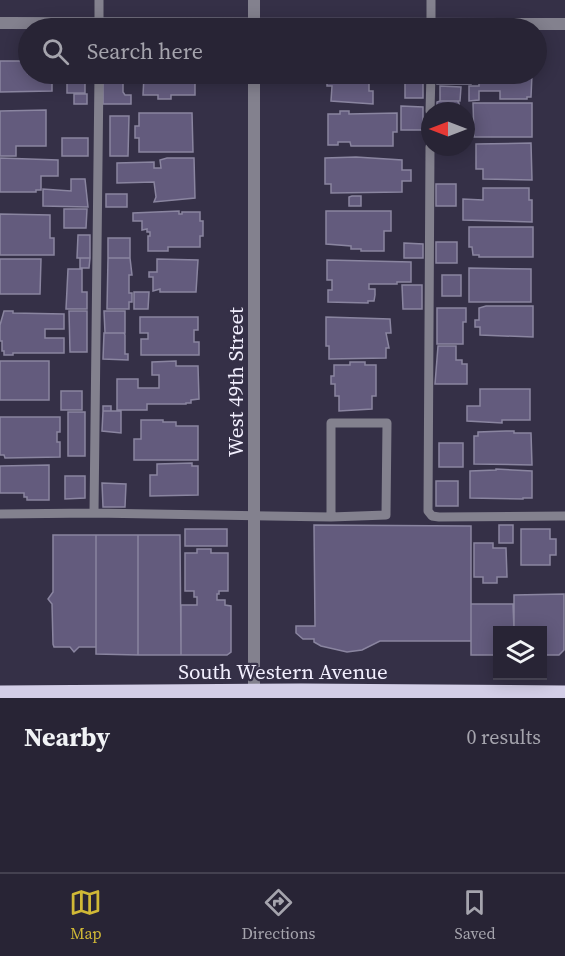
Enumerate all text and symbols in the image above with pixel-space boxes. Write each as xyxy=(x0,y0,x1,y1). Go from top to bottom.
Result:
search box xyxy=(18,18,547,84)
icon: search xyxy=(39,35,72,68)
text: Search here xyxy=(87,36,203,66)
north arrow xyxy=(421,102,475,156)
street label: West 49th Street xyxy=(221,307,250,457)
map controls xyxy=(493,626,547,680)
button: layers xyxy=(493,626,547,680)
street label: South Western Avenue xyxy=(178,657,388,686)
text: Nearby xyxy=(24,719,110,755)
text: 0 results xyxy=(466,723,541,751)
tab: Map xyxy=(69,886,102,944)
tab: Directions xyxy=(241,886,316,944)
tab: Saved xyxy=(454,886,496,944)

